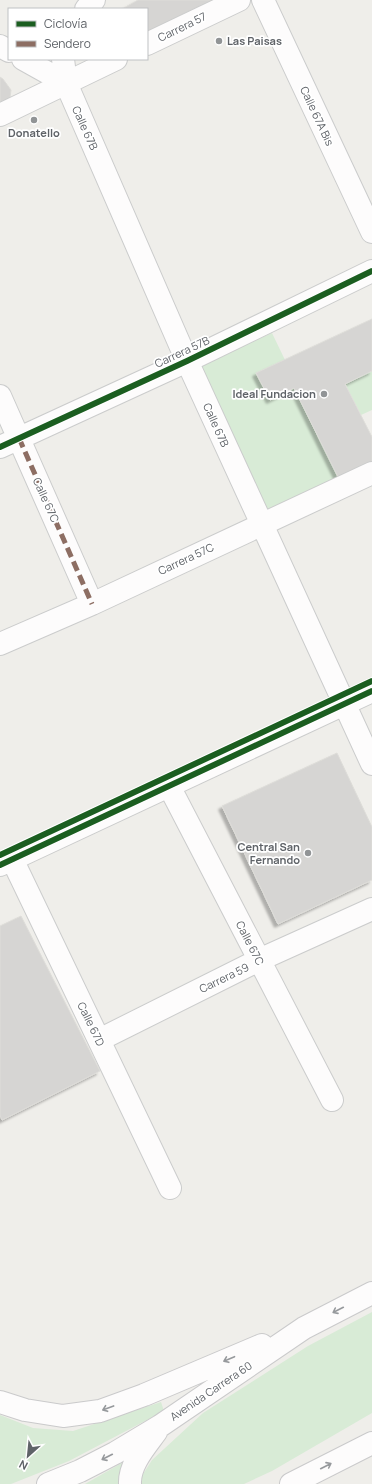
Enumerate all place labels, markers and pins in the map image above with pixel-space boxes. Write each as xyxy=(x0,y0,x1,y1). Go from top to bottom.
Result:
place label: Las Paisas xyxy=(227,33,282,48)
marker: Las Paisas xyxy=(214,36,224,46)
marker: Donatello xyxy=(29,115,39,125)
place label: Donatello xyxy=(8,125,60,140)
place label: Ideal Fundacion xyxy=(233,386,316,401)
marker: Ideal Fundacion xyxy=(319,389,329,399)
place label: Central San Fernando xyxy=(237,839,300,867)
marker: Central San Fernando xyxy=(303,848,313,858)

